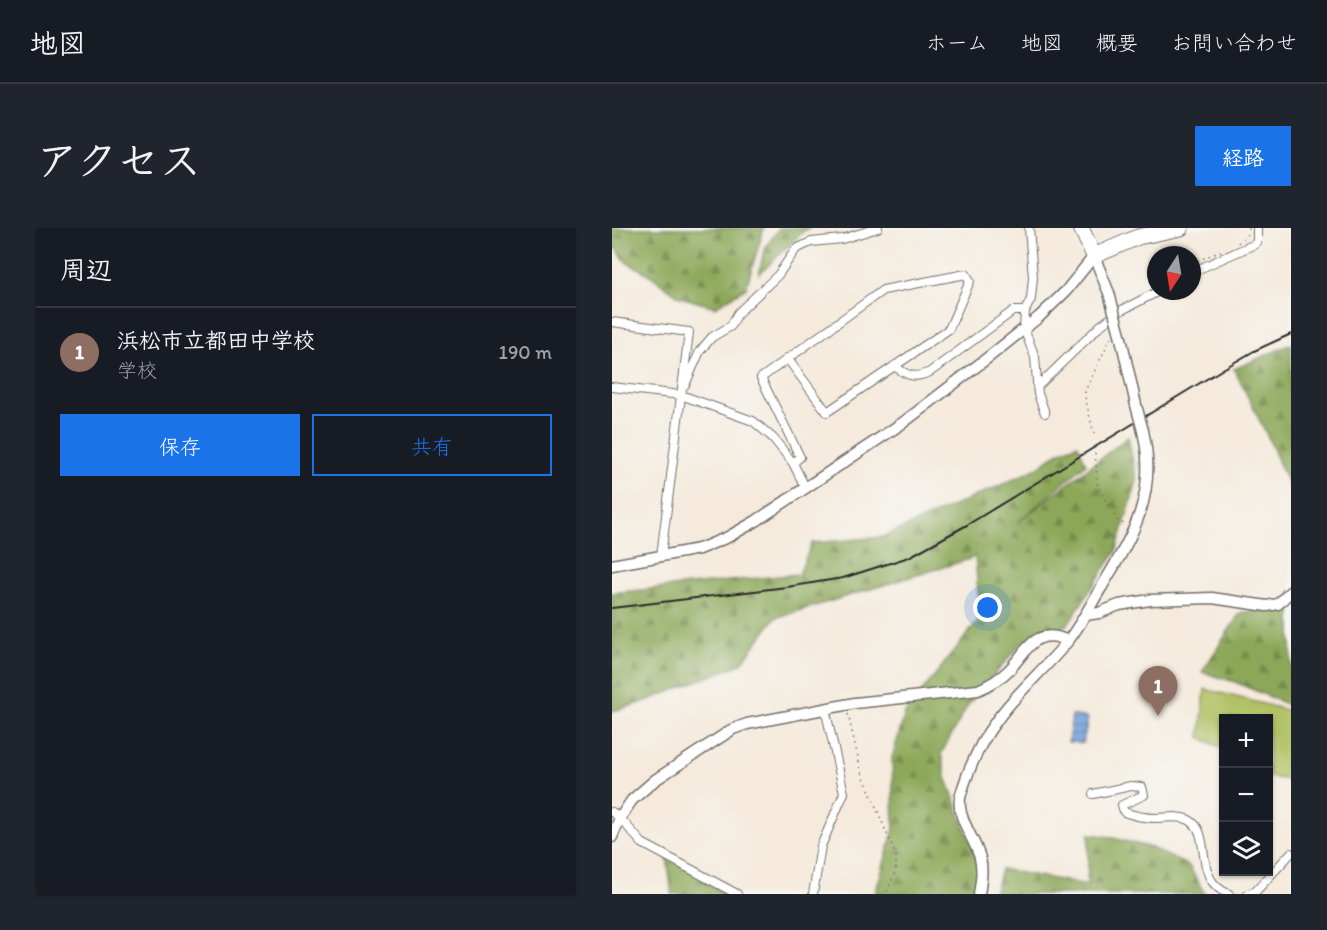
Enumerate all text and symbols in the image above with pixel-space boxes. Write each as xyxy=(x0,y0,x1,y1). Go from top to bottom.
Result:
text: 地図 xyxy=(30,26,86,60)
text: ホーム xyxy=(926,30,988,55)
text: 地図 xyxy=(1021,30,1063,55)
text: 概要 xyxy=(1096,30,1138,55)
text: お問い合わせ xyxy=(1171,30,1297,55)
button: 経路 xyxy=(1195,126,1291,186)
text: アクセス xyxy=(36,135,201,186)
north arrow xyxy=(1147,246,1201,300)
text: 周辺 xyxy=(60,254,112,286)
text: 浜松市立都田中学校 xyxy=(117,327,315,354)
text: 1 xyxy=(75,340,84,364)
text: 190 m xyxy=(499,340,552,364)
text: 学校 xyxy=(117,358,157,382)
button: 保存 xyxy=(60,414,300,476)
button: 共有 xyxy=(312,414,552,476)
your location xyxy=(973,593,1002,622)
pin: 1 xyxy=(1138,666,1178,716)
map controls xyxy=(1219,714,1273,876)
button: + xyxy=(1219,714,1273,768)
button: − xyxy=(1219,768,1273,822)
button: layers xyxy=(1219,822,1273,876)

